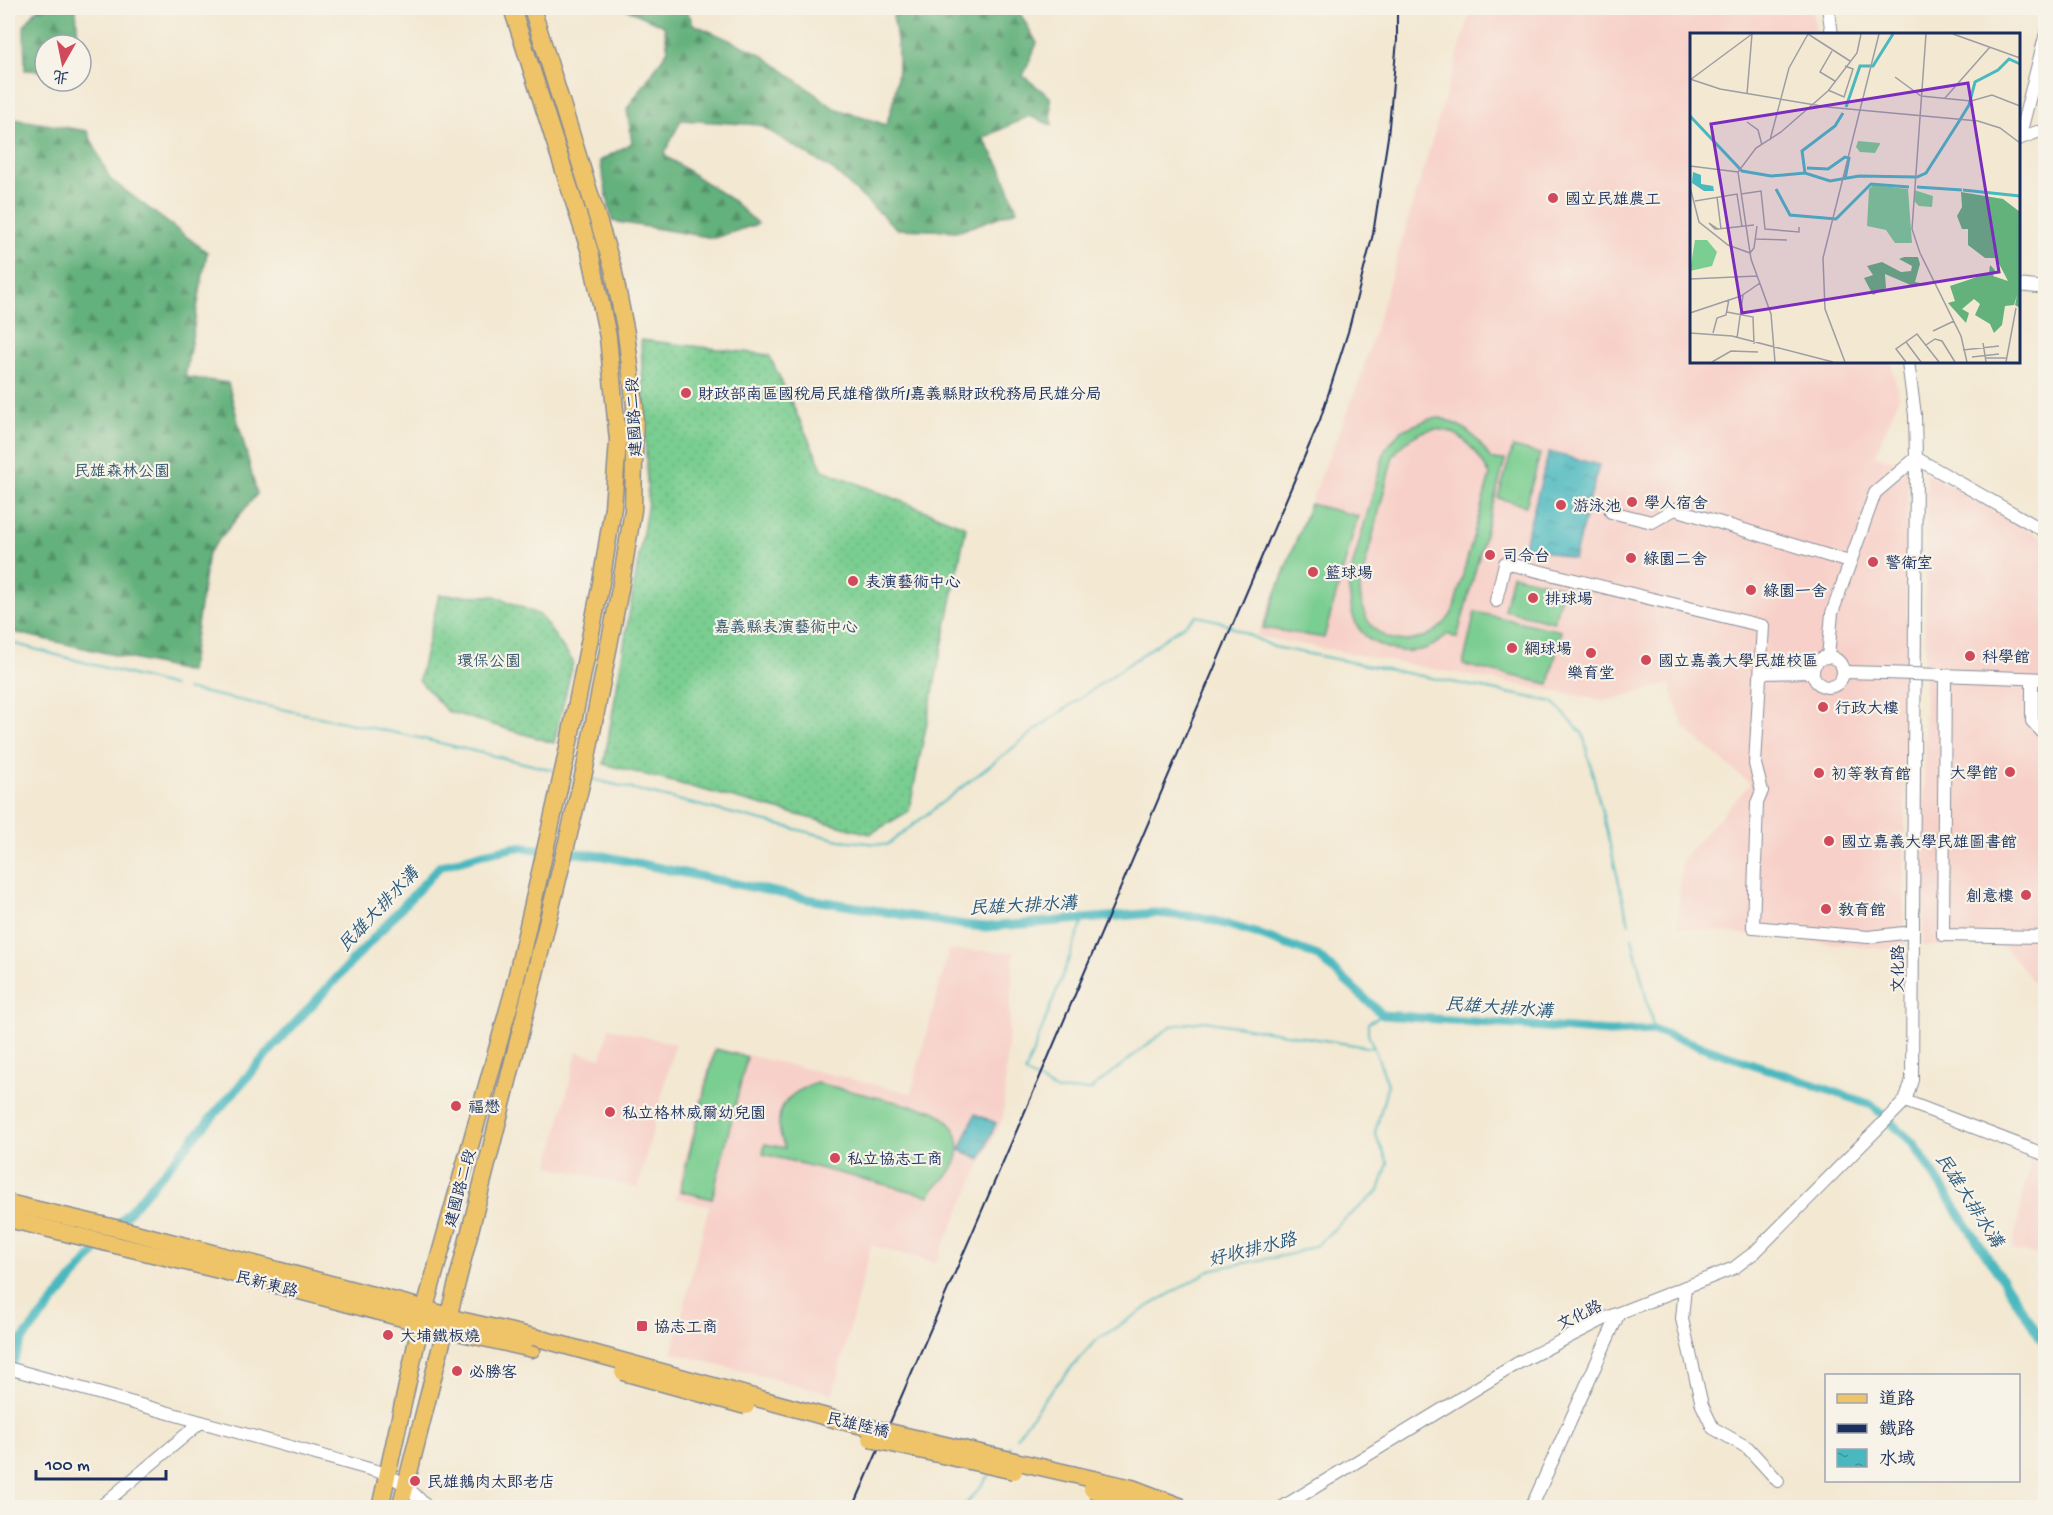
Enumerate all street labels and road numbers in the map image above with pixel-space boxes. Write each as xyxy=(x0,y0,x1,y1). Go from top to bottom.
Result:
street label: 建國路二段 xyxy=(623,376,648,457)
street label: 文化路 xyxy=(1889,945,1910,993)
street label: 建國路二段 xyxy=(441,1147,482,1230)
street label: 民新東路 xyxy=(233,1267,300,1303)
street label: 文化路 xyxy=(1554,1296,1606,1336)
street label: 民雄陸橋 xyxy=(824,1409,891,1444)

